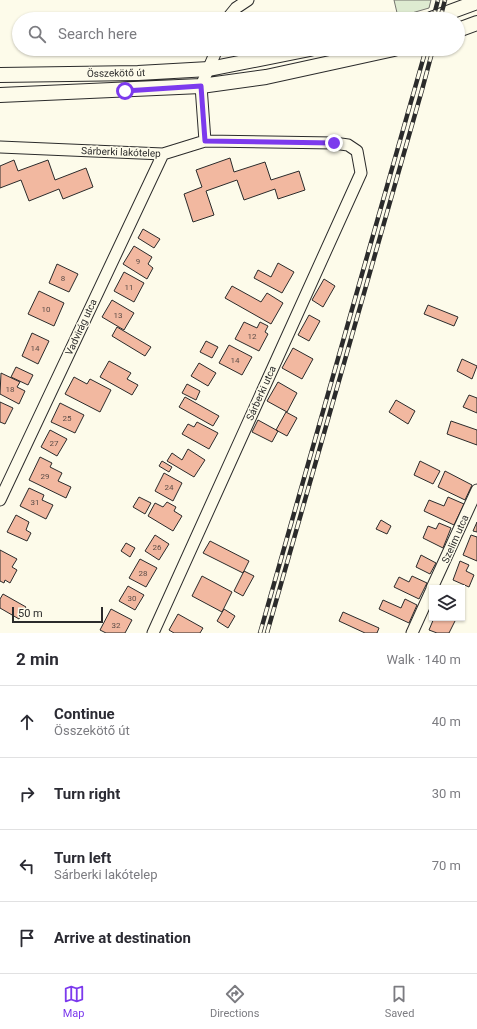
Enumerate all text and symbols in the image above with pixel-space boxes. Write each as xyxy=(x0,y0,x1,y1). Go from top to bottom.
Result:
search box xyxy=(12,12,465,56)
icon: search xyxy=(26,23,48,45)
text: Search here xyxy=(58,25,137,43)
street label: Összekötő út xyxy=(87,66,145,79)
route start xyxy=(116,82,134,100)
route end xyxy=(325,134,343,152)
street label: Sárberki lakótelep xyxy=(81,145,161,159)
house number: 9 xyxy=(136,257,140,266)
house number: 8 xyxy=(61,274,66,283)
house number: 11 xyxy=(125,283,134,292)
street label: Vadvirág utca xyxy=(63,297,99,357)
house number: 10 xyxy=(42,305,51,314)
house number: 13 xyxy=(114,311,123,320)
house number: 12 xyxy=(248,332,257,341)
house number: 14 xyxy=(31,344,40,353)
house number: 14 xyxy=(231,356,240,365)
street label: Sárberki utca xyxy=(244,364,278,422)
house number: 18 xyxy=(6,385,15,394)
house number: 25 xyxy=(63,414,72,423)
house number: 27 xyxy=(50,439,59,448)
house number: 29 xyxy=(41,472,50,481)
house number: 24 xyxy=(165,483,174,492)
house number: 31 xyxy=(31,498,40,507)
street label: Szelim utca xyxy=(439,513,471,565)
house number: 26 xyxy=(153,543,162,552)
house number: 28 xyxy=(139,569,148,578)
map controls xyxy=(429,585,465,621)
button: layers xyxy=(429,585,465,621)
house number: 30 xyxy=(128,594,137,603)
scale bar xyxy=(12,605,103,624)
text: 50 m xyxy=(18,607,43,620)
house number: 32 xyxy=(112,621,121,630)
text: 2 min xyxy=(16,649,59,669)
text: Walk · 140 m xyxy=(386,652,461,667)
text: Continue xyxy=(54,705,115,723)
icon: ahead xyxy=(16,711,38,733)
text: 40 m xyxy=(432,714,461,729)
text: Összekötő út xyxy=(54,723,130,738)
icon: right xyxy=(16,783,38,805)
text: Turn right xyxy=(54,785,120,803)
text: 30 m xyxy=(432,786,461,801)
text: Turn left xyxy=(54,849,111,867)
icon: left xyxy=(16,855,38,877)
text: 70 m xyxy=(432,858,461,873)
text: Sárberki lakótelep xyxy=(54,867,158,882)
icon: arrive xyxy=(16,927,38,949)
text: Arrive at destination xyxy=(54,929,191,947)
tab: Map xyxy=(63,983,85,1020)
tab: Directions xyxy=(210,983,259,1020)
tab: Saved xyxy=(385,983,414,1020)

